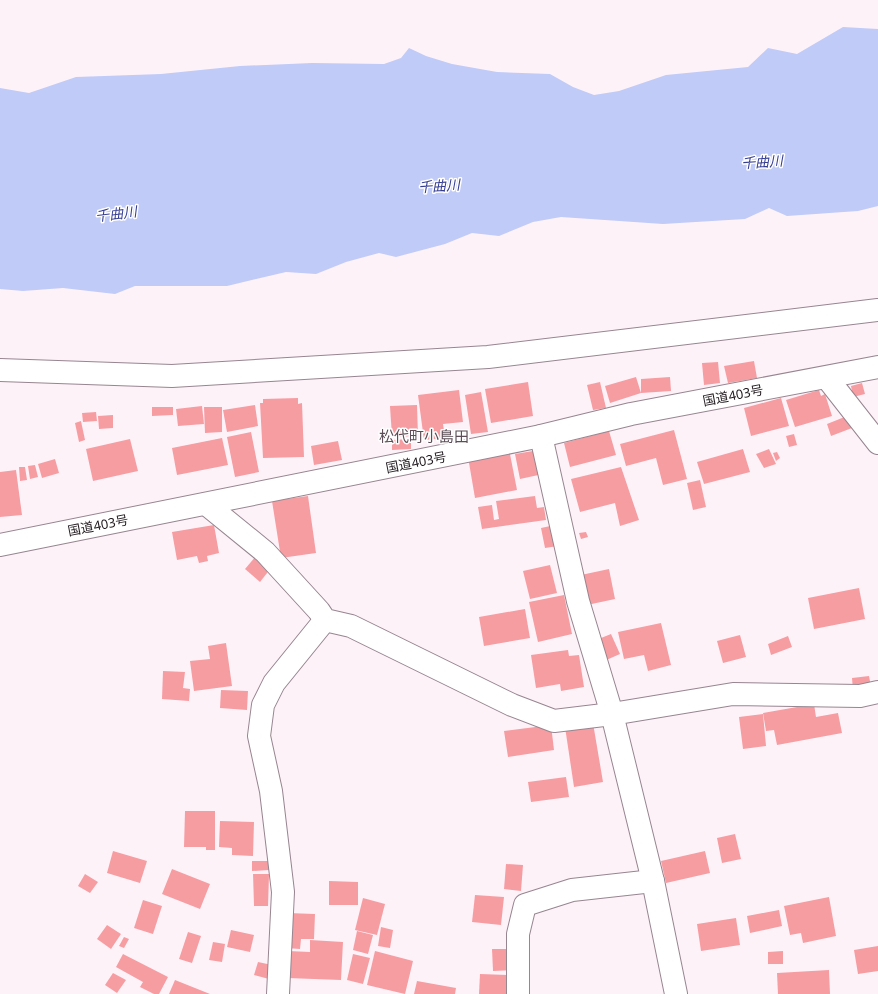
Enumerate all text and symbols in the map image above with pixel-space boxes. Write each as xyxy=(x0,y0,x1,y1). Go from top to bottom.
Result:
water label: 千曲川 xyxy=(740,150,786,172)
water label: 千曲川 xyxy=(417,174,463,196)
water label: 千曲川 xyxy=(94,201,140,225)
street label: 国道403号 xyxy=(701,380,765,410)
district label: 松代町小島田 xyxy=(379,426,469,446)
street label: 国道403号 xyxy=(384,447,448,477)
street label: 国道403号 xyxy=(66,510,130,540)

